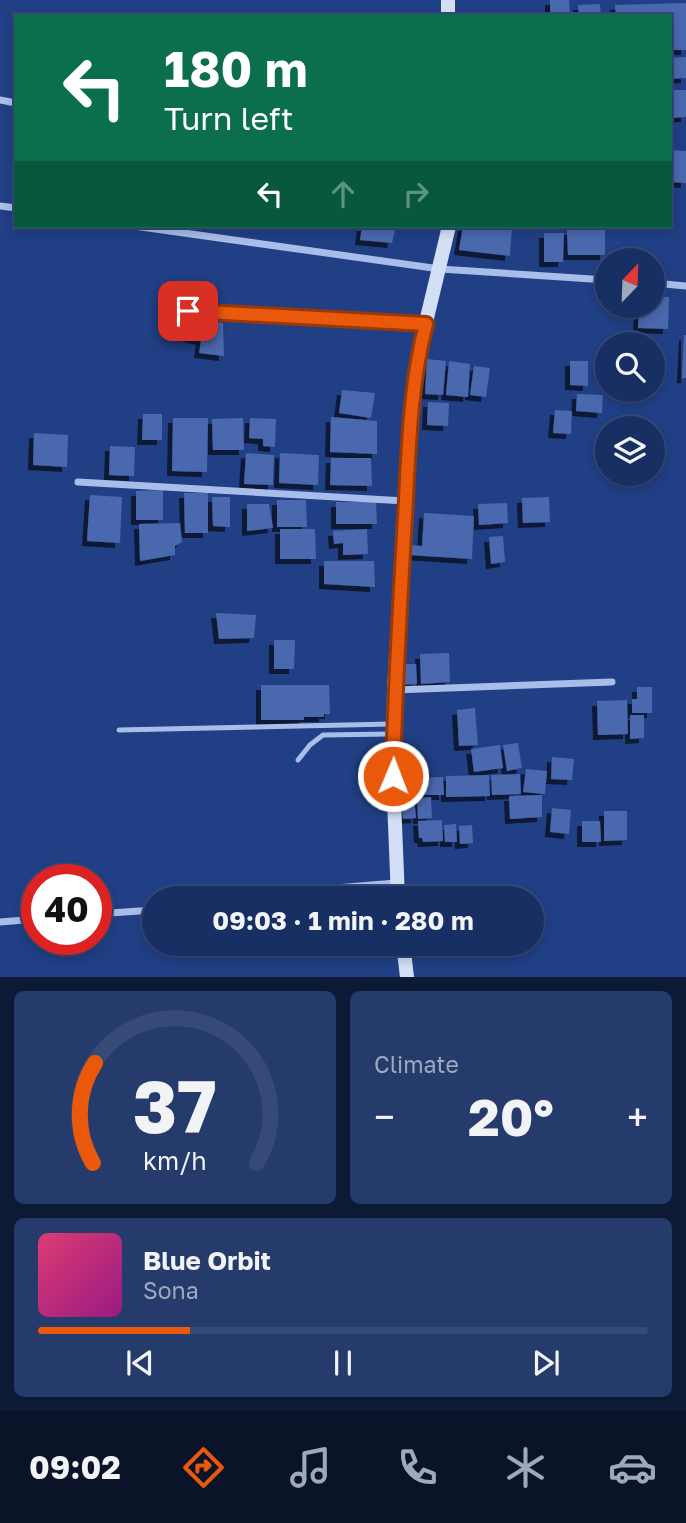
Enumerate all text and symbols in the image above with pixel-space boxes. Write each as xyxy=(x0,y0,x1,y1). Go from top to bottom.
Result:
text: 180 m xyxy=(164,39,308,98)
icon: left xyxy=(49,42,140,133)
text: Turn left xyxy=(164,99,293,137)
icon: left xyxy=(251,175,289,213)
icon: ahead xyxy=(324,175,362,213)
icon: right xyxy=(397,175,435,213)
north arrow xyxy=(595,248,665,318)
map controls xyxy=(595,248,665,486)
pin xyxy=(158,281,218,341)
icon: arrive xyxy=(169,292,207,330)
button: search xyxy=(595,332,665,402)
button: layers xyxy=(595,416,665,486)
position arrow xyxy=(356,739,430,813)
speed limit sign: 40 xyxy=(21,864,112,955)
text: 09:03 · 1 min · 280 m xyxy=(212,905,474,936)
text: Climate xyxy=(374,1050,459,1078)
text: 37 xyxy=(133,1063,217,1150)
text: 20° xyxy=(468,1085,554,1147)
text: − xyxy=(374,1094,395,1139)
text: + xyxy=(627,1094,648,1139)
text: km/h xyxy=(143,1145,207,1176)
text: Blue Orbit xyxy=(143,1245,271,1276)
text: Sona xyxy=(143,1276,199,1304)
icon: previous xyxy=(121,1344,159,1382)
icon: pause xyxy=(324,1344,362,1382)
icon: next xyxy=(527,1344,565,1382)
icon: directions xyxy=(179,1443,228,1492)
icon: music xyxy=(286,1443,335,1492)
icon: phone xyxy=(393,1443,442,1492)
icon: climate xyxy=(501,1443,550,1492)
icon: car xyxy=(608,1443,657,1492)
text: 09:02 xyxy=(29,1448,121,1486)

